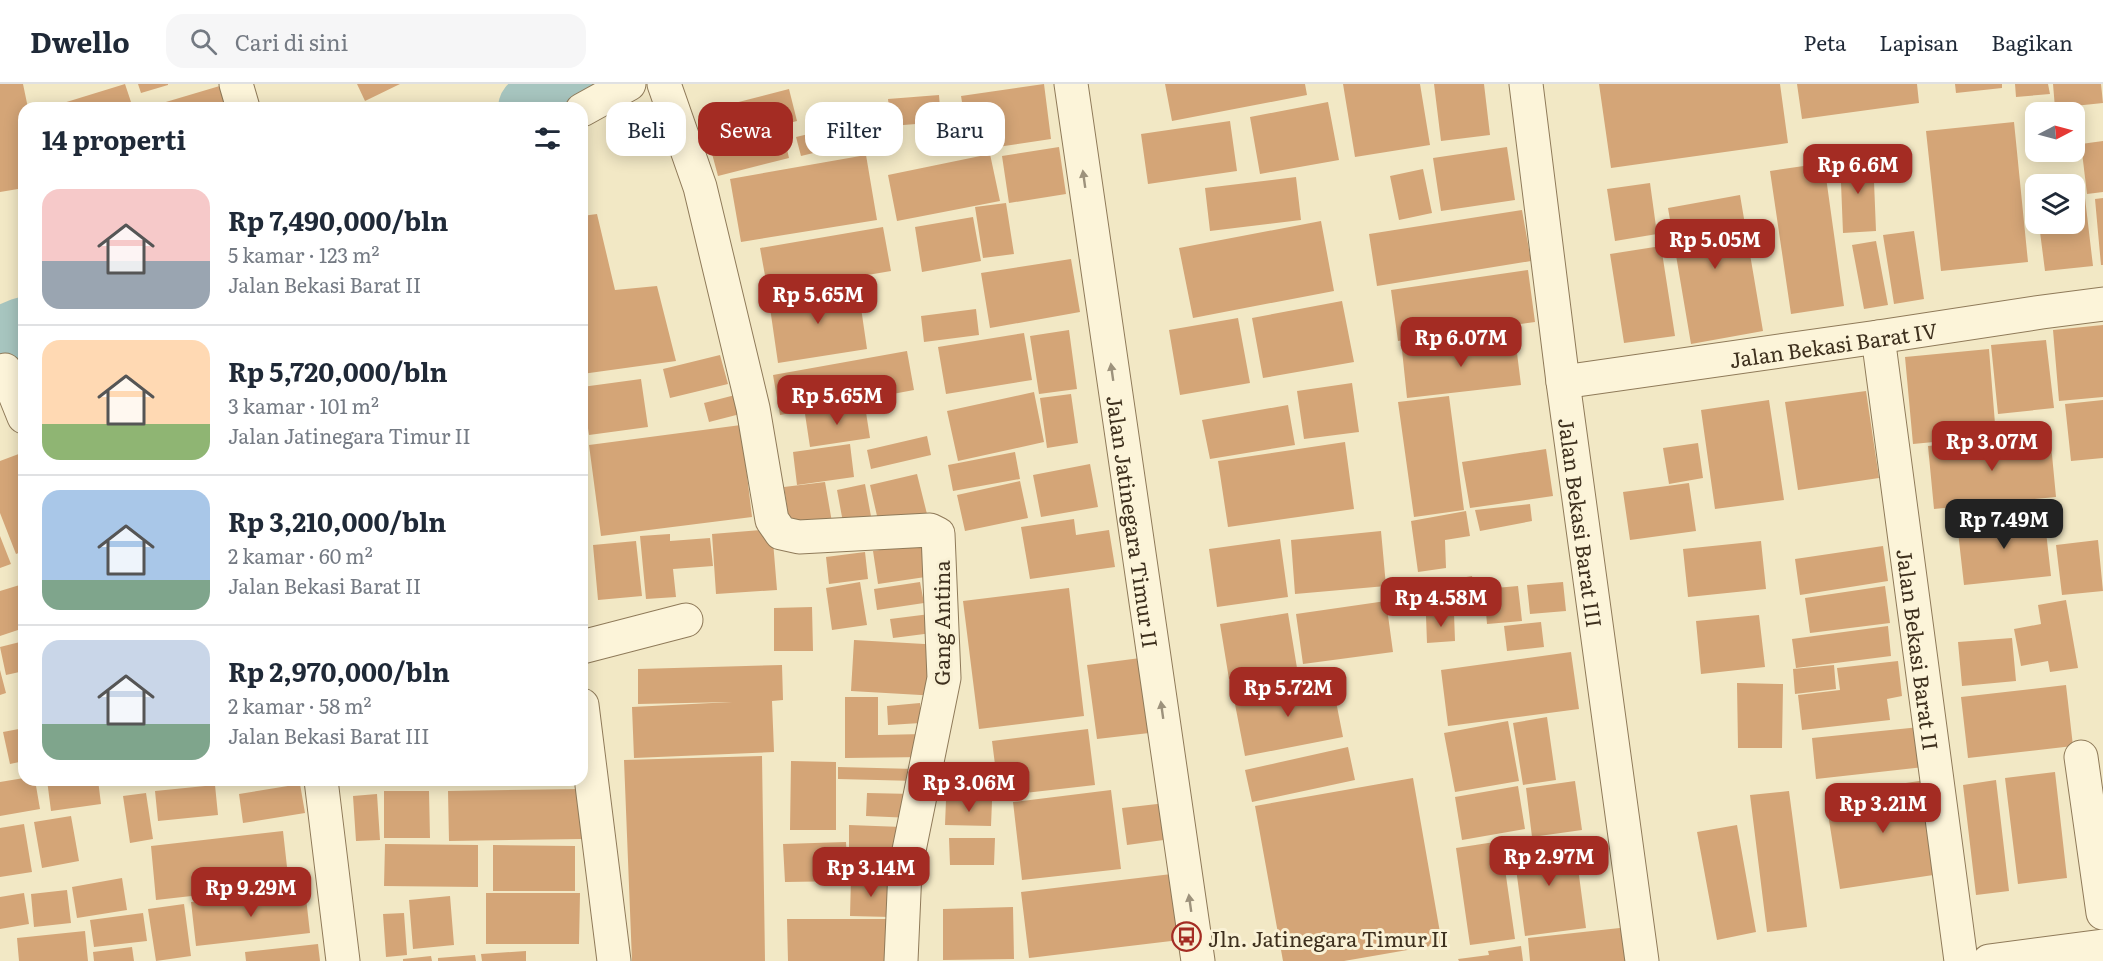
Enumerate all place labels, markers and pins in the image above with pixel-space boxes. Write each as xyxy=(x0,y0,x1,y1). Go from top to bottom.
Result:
pin: Rp 6.6M xyxy=(1803,144,1913,195)
pin: Rp 5.05M xyxy=(1653,219,1777,270)
pin: Rp 5.65M xyxy=(756,274,880,325)
pin: Rp 6.07M xyxy=(1399,317,1523,368)
pin: Rp 5.65M xyxy=(775,375,899,426)
pin: Rp 3.07M xyxy=(1930,421,2054,472)
pin: Rp 7.49M xyxy=(1942,499,2066,550)
pin: Rp 4.58M xyxy=(1379,577,1503,628)
pin: Rp 5.72M xyxy=(1226,667,1350,718)
pin: Rp 3.06M xyxy=(907,762,1031,813)
pin: Rp 3.21M xyxy=(1821,783,1945,834)
pin: Rp 2.97M xyxy=(1487,836,1611,887)
pin: Rp 3.14M xyxy=(809,847,933,898)
pin: Rp 9.29M xyxy=(189,867,313,918)
bus stop icon: Jln. Jatinegara Timur II xyxy=(1171,921,1203,953)
place label: Jln. Jatinegara Timur II xyxy=(1208,922,1448,953)

